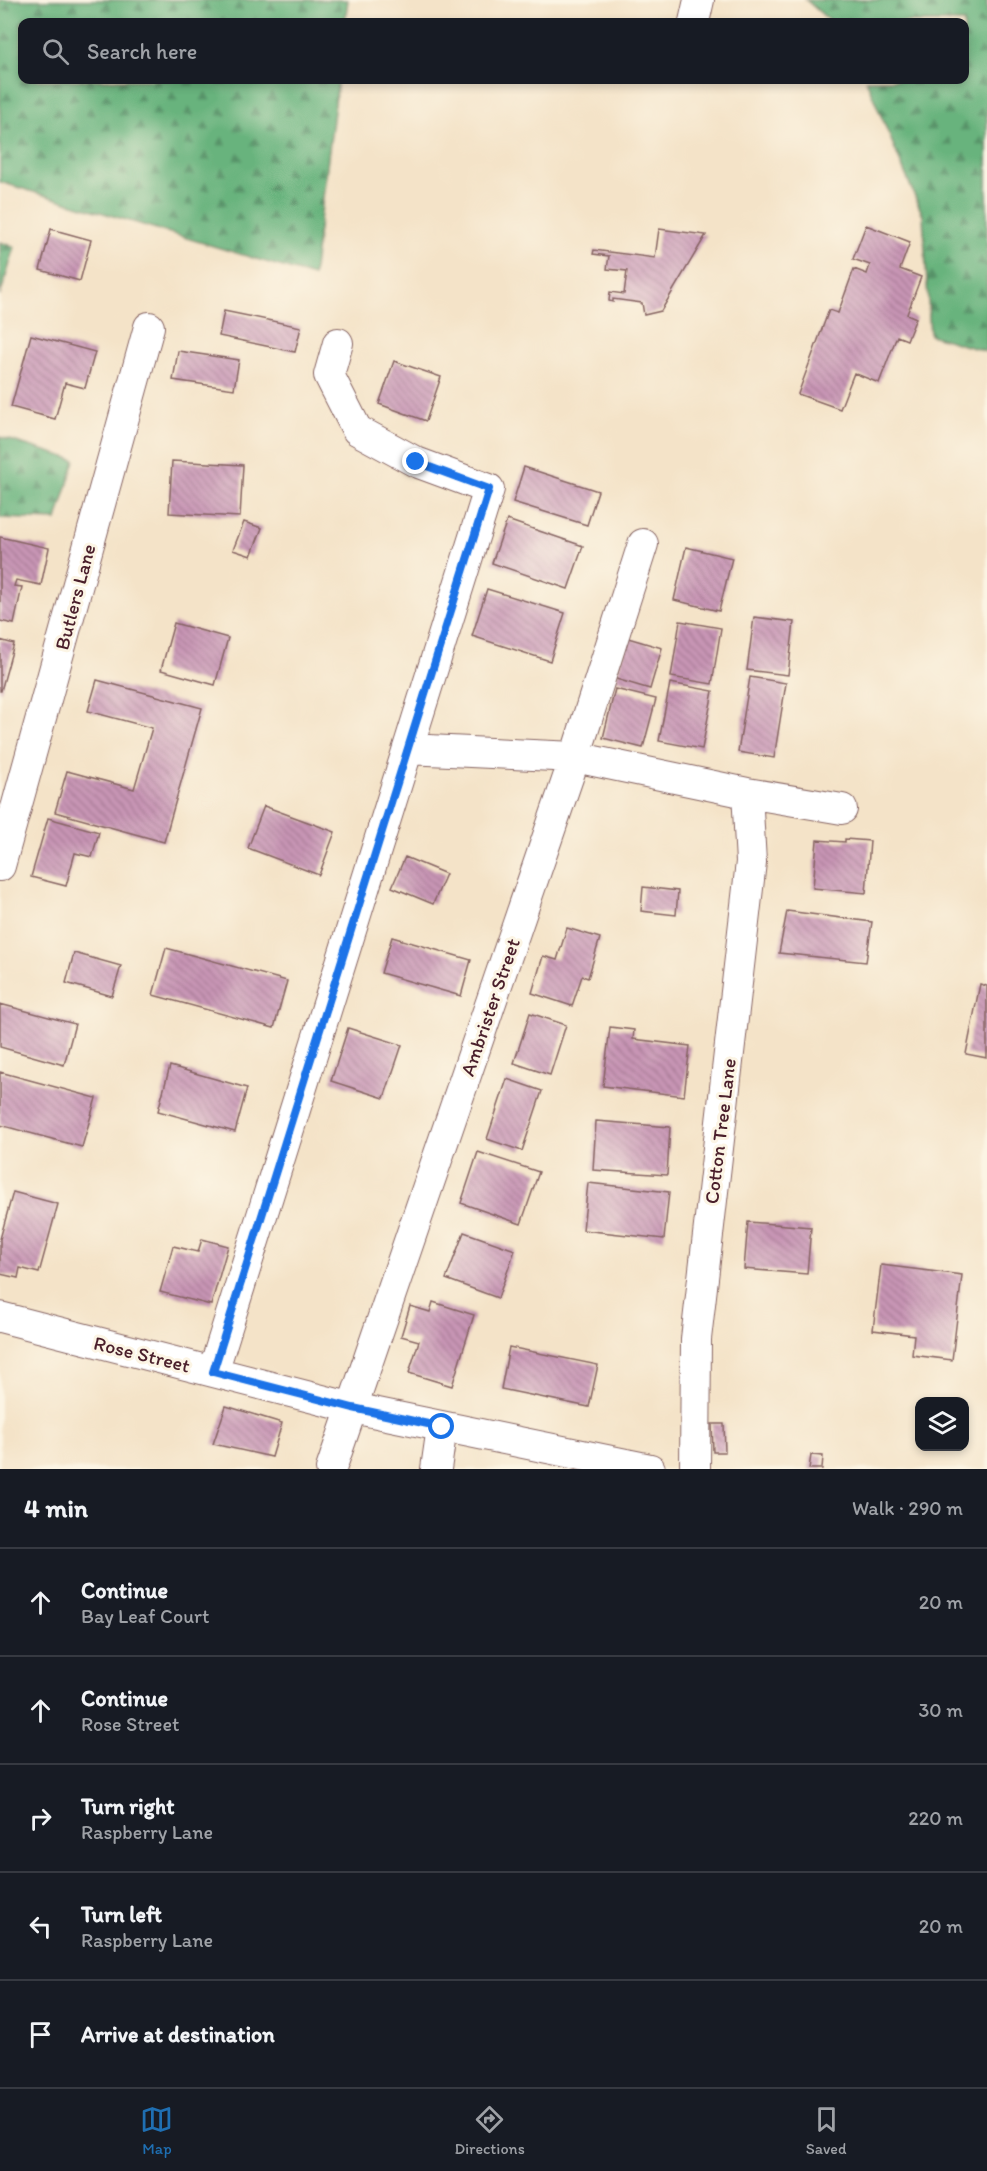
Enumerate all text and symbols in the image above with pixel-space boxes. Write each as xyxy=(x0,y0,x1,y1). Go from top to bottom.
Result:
search box xyxy=(18,18,969,84)
icon: search xyxy=(39,35,72,68)
text: Search here xyxy=(87,38,197,65)
route end xyxy=(402,448,428,474)
street label: Butlers Lane xyxy=(49,541,101,653)
street label: Ambrister Street xyxy=(455,935,525,1079)
street label: Cotton Tree Lane xyxy=(699,1057,741,1205)
street label: Rose Street xyxy=(91,1330,193,1378)
map controls xyxy=(915,1397,969,1451)
button: layers xyxy=(915,1397,969,1451)
route start xyxy=(428,1413,454,1439)
text: 4 min xyxy=(24,1492,88,1524)
text: Walk · 290 m xyxy=(852,1496,963,1520)
text: Continue xyxy=(81,1577,168,1604)
icon: ahead xyxy=(24,1586,57,1619)
text: 20 m xyxy=(919,1590,963,1614)
text: Bay Leaf Court xyxy=(81,1604,210,1628)
text: Continue xyxy=(81,1685,168,1712)
icon: ahead xyxy=(24,1694,57,1727)
text: 30 m xyxy=(918,1698,963,1722)
text: Rose Street xyxy=(81,1712,179,1736)
text: Turn right xyxy=(81,1793,175,1820)
icon: right xyxy=(24,1802,57,1835)
text: 220 m xyxy=(908,1806,963,1830)
text: Raspberry Lane xyxy=(81,1820,213,1844)
text: Turn left xyxy=(81,1901,162,1928)
icon: left xyxy=(24,1910,57,1943)
text: 20 m xyxy=(919,1914,963,1938)
text: Raspberry Lane xyxy=(81,1928,213,1952)
icon: arrive xyxy=(24,2018,57,2051)
text: Arrive at destination xyxy=(81,2021,275,2048)
tab: Map xyxy=(140,2103,173,2158)
tab: Directions xyxy=(454,2103,525,2158)
tab: Saved xyxy=(806,2103,847,2158)

